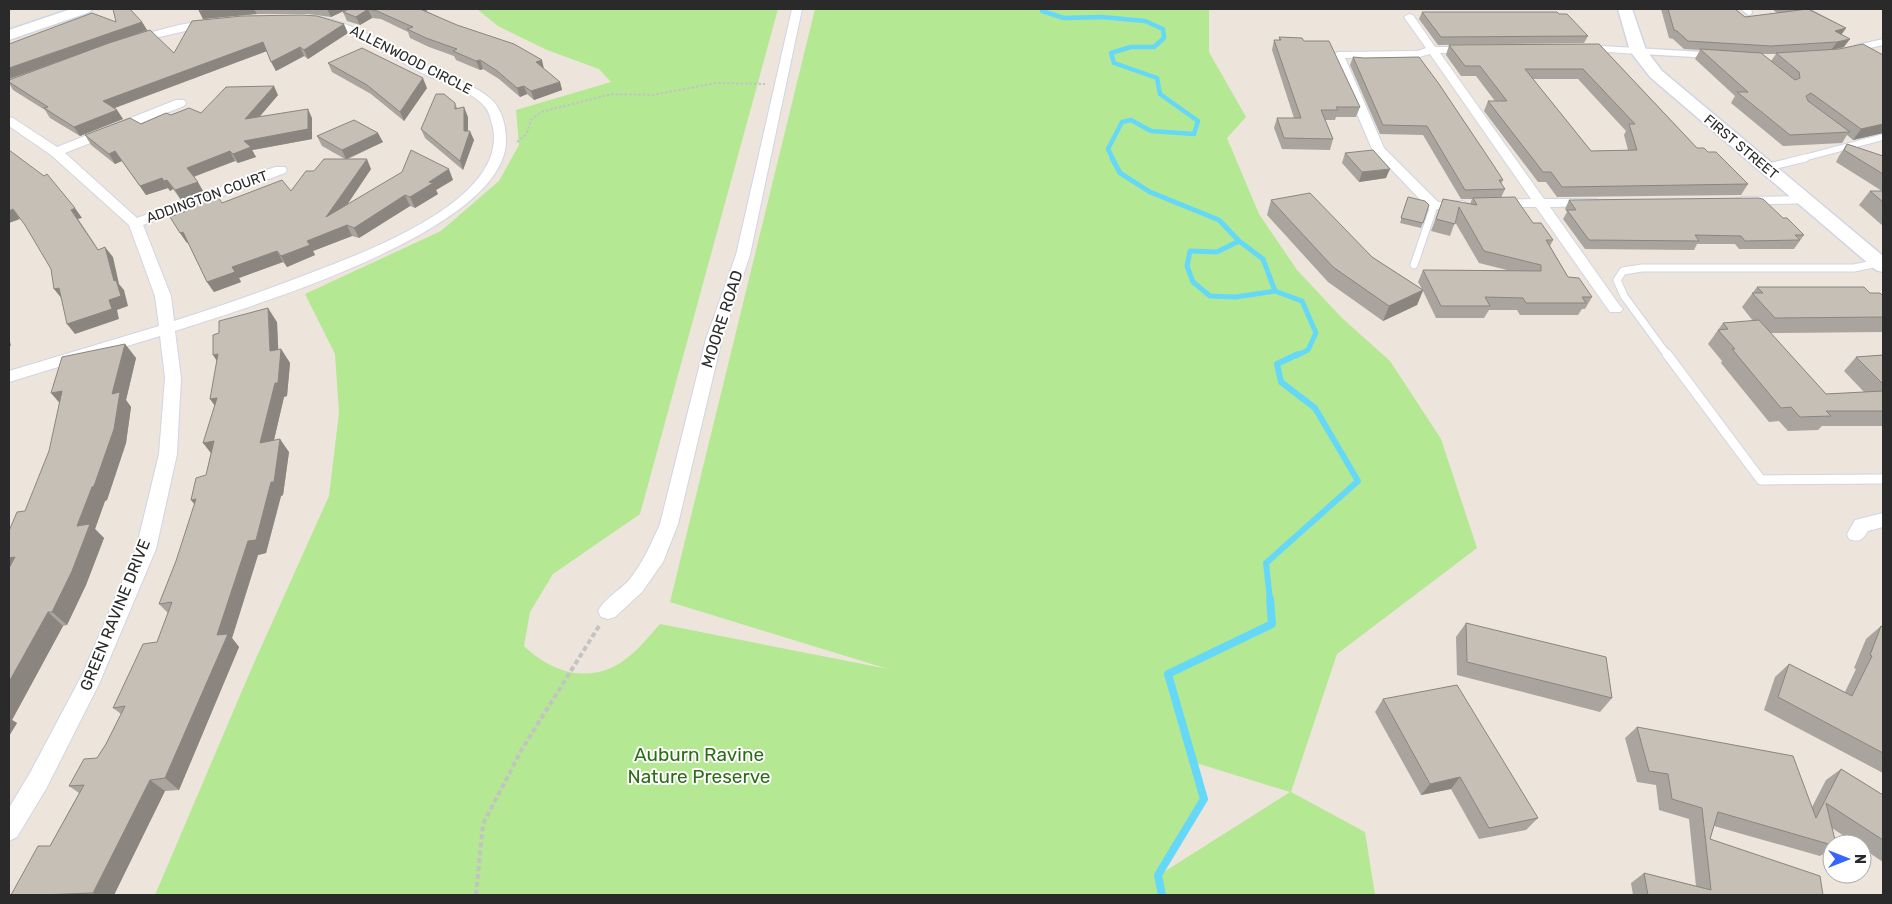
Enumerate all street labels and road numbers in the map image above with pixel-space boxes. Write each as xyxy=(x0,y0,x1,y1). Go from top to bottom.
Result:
street label: ALLENWOOD CIRCLE xyxy=(347,22,475,98)
street label: FIRST STREET xyxy=(1700,111,1782,183)
street label: ADDINGTON COURT xyxy=(144,167,270,227)
street label: MOORE ROAD xyxy=(697,268,747,370)
street label: GREEN RAVINE DRIVE xyxy=(76,536,154,694)

